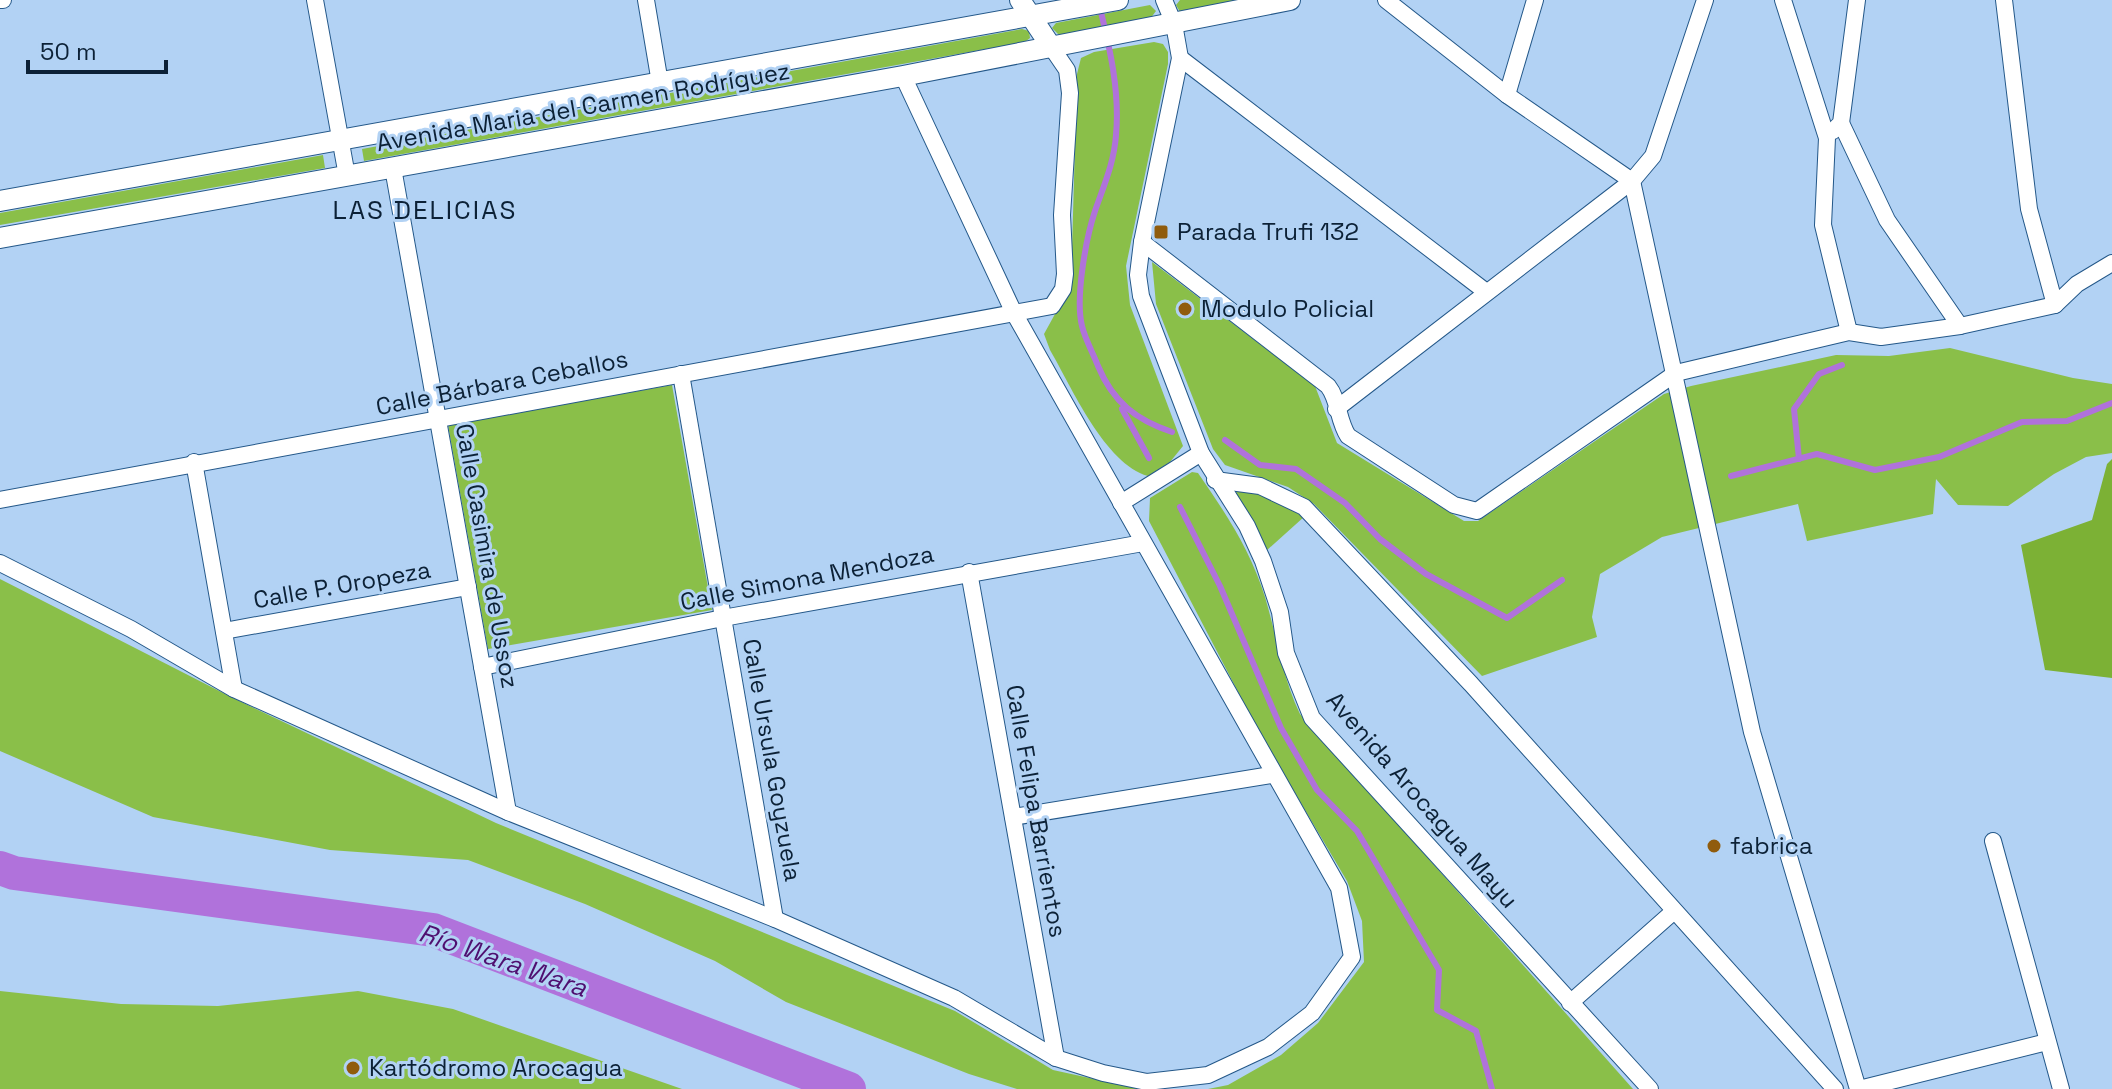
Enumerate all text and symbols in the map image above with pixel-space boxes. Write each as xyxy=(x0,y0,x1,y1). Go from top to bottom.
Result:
scale bar xyxy=(28,24,166,74)
text: 50 m xyxy=(40,36,97,67)
street label: Avenida Maria del Carmen Rodríguez xyxy=(374,55,792,158)
district label: LAS DELICIAS xyxy=(333,193,517,227)
place label: Parada Trufi 132 xyxy=(1177,216,1359,247)
marker: Parada Trufi 132 xyxy=(1152,223,1170,241)
place label: Modulo Policial xyxy=(1201,293,1374,324)
marker: Modulo Policial xyxy=(1176,300,1194,318)
street label: Calle Bárbara Ceballos xyxy=(373,343,631,422)
street label: Calle Casimira de Ussoz xyxy=(449,421,526,691)
street label: Calle Simona Mendoza xyxy=(677,538,937,617)
street label: Calle P. Oropeza xyxy=(251,554,433,615)
street label: Calle Ursula Goyzuela xyxy=(736,636,809,884)
street label: Calle Felipa Barrientos xyxy=(999,682,1074,940)
street label: Avenida Arocagua Mayu xyxy=(1320,685,1525,914)
place label: fabrica xyxy=(1730,830,1813,861)
marker: fabrica xyxy=(1705,837,1723,855)
water label: Río Wara Wara xyxy=(415,915,592,1005)
place label: Kartódromo Arocagua xyxy=(369,1052,623,1083)
marker: Kartódromo Arocagua xyxy=(344,1059,362,1077)

